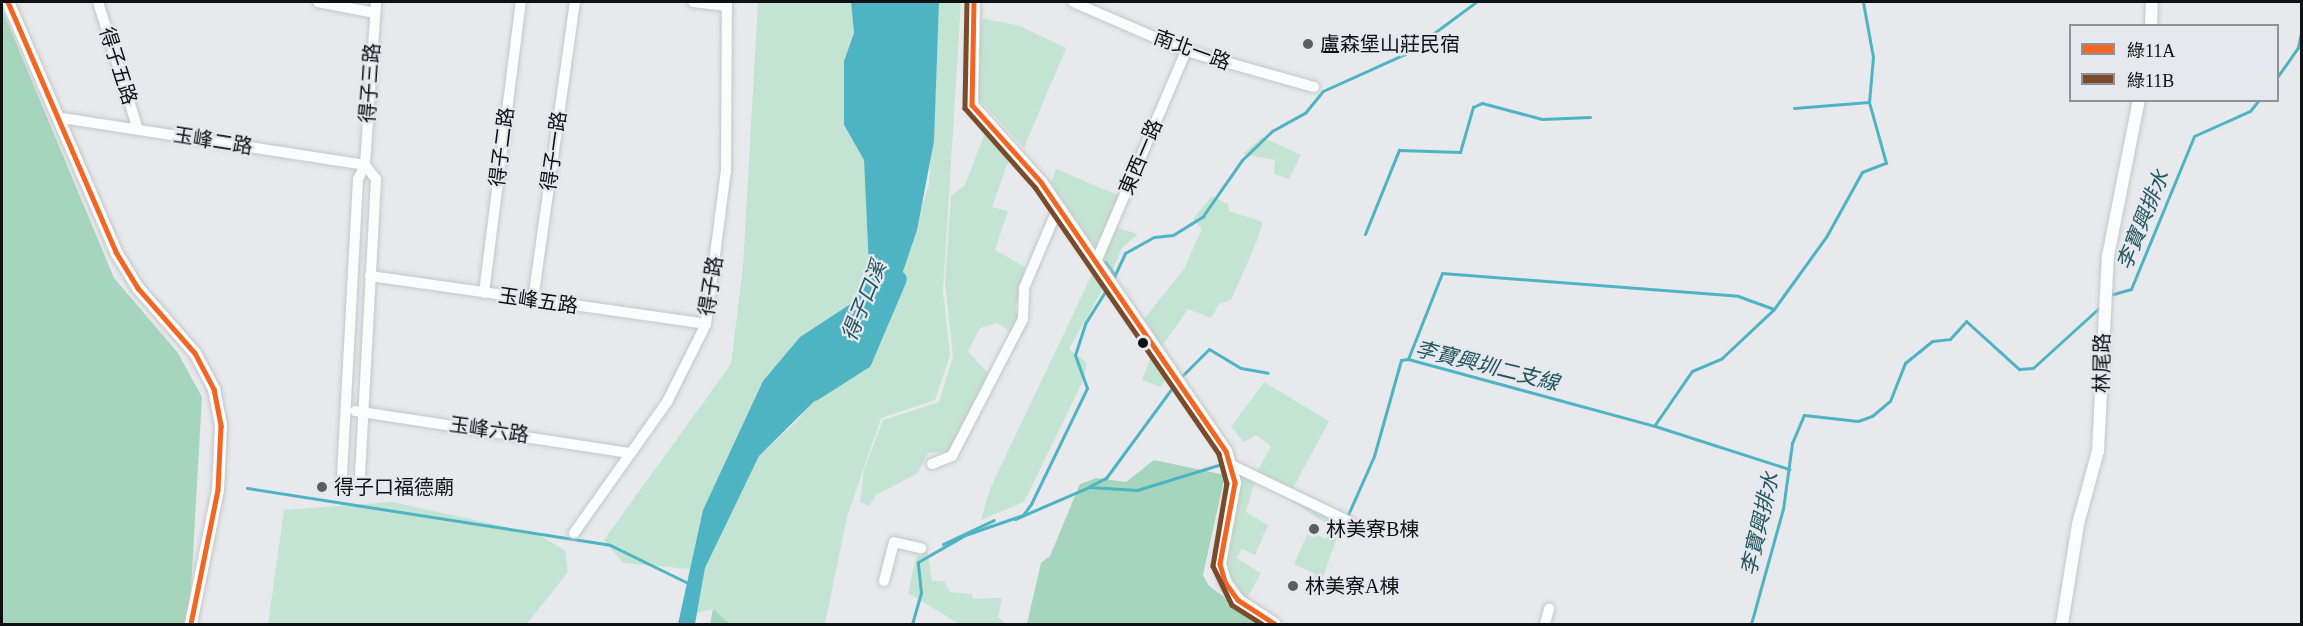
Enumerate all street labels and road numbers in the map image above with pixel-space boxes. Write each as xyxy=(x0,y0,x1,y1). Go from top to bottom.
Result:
street label: 得子五路 xyxy=(94,24,142,108)
street label: 南北一路 xyxy=(1150,25,1234,75)
street label: 得子三路 xyxy=(355,42,385,124)
street label: 得子二路 xyxy=(485,106,519,188)
street label: 得子一路 xyxy=(537,110,571,192)
street label: 東西一路 xyxy=(1114,115,1168,199)
street label: 玉峰二路 xyxy=(172,123,254,159)
street label: 得子路 xyxy=(694,254,728,318)
street label: 玉峰五路 xyxy=(497,284,579,318)
street label: 林尾路 xyxy=(2089,333,2115,393)
street label: 玉峰六路 xyxy=(448,413,530,447)

